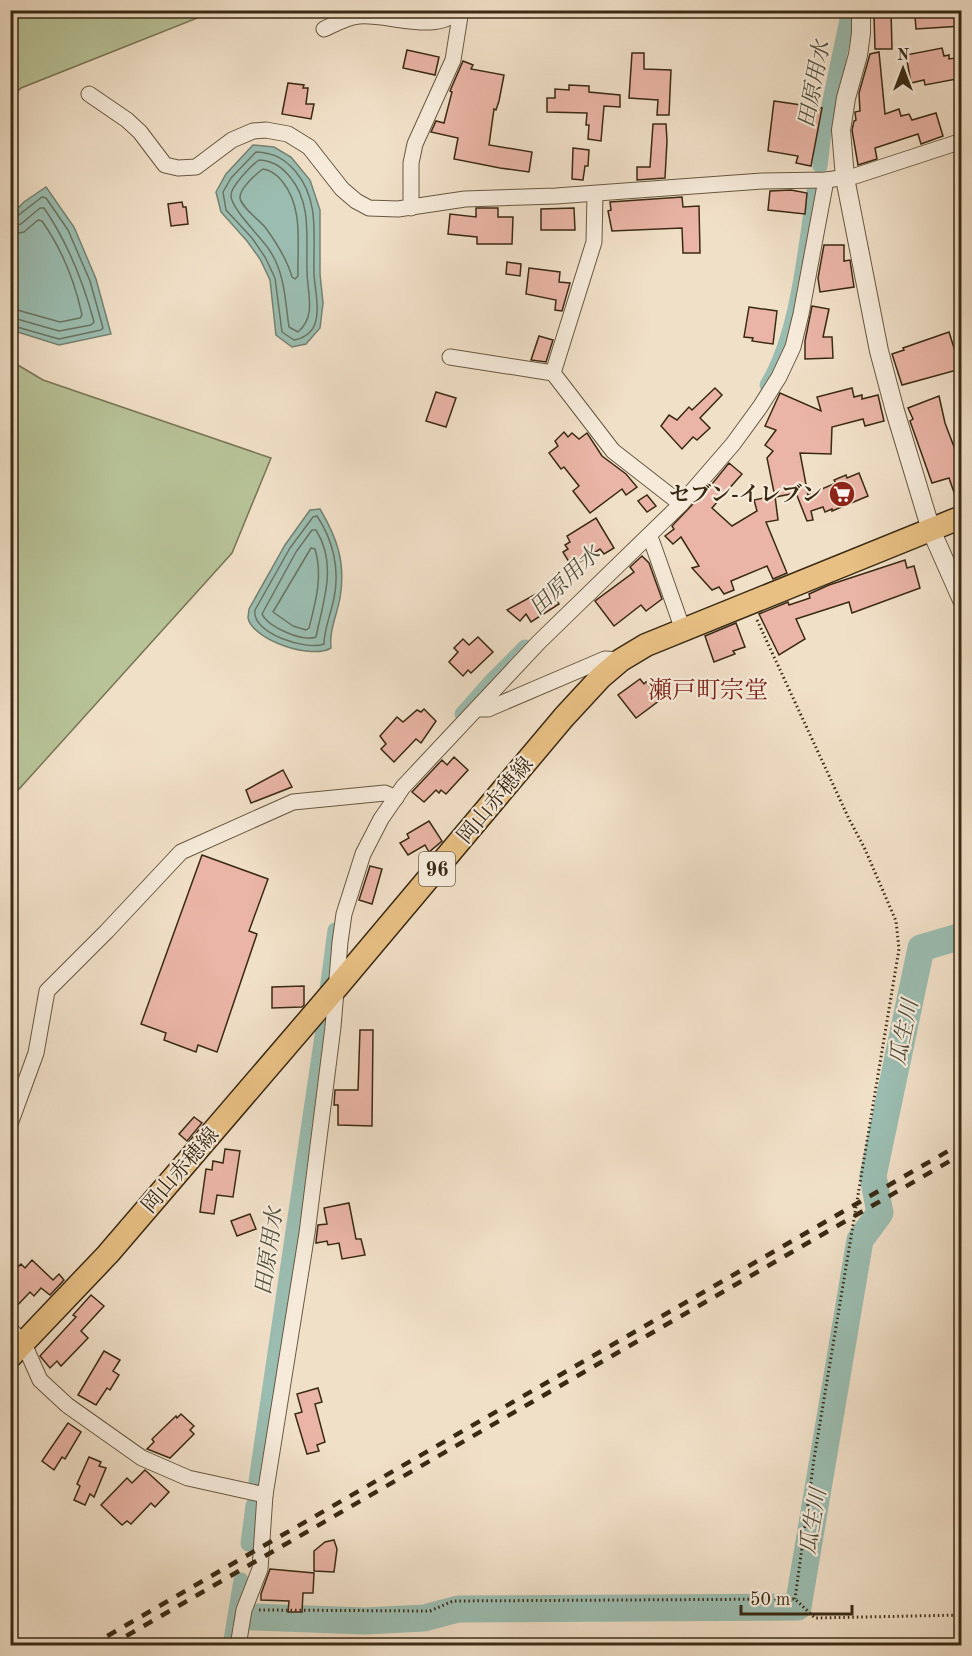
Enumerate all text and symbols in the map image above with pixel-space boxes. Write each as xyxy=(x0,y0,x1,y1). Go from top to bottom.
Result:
water label: 田原用水 xyxy=(794,37,835,130)
north arrow xyxy=(873,39,933,99)
text: N xyxy=(897,48,910,64)
supermarket icon: セブン-イレブン xyxy=(827,479,857,509)
place label: セブン-イレブン xyxy=(669,483,822,506)
water label: 田原用水 xyxy=(525,540,606,620)
district label: 瀬戸町宗堂 xyxy=(648,677,768,704)
street label: 岡山赤穂線 xyxy=(453,753,538,848)
road number: 96 xyxy=(419,852,455,886)
water label: 瓜生川 xyxy=(885,995,923,1067)
street label: 岡山赤穂線 xyxy=(137,1123,223,1217)
water label: 田原用水 xyxy=(251,1204,287,1296)
water label: 瓜生川 xyxy=(795,1485,831,1556)
scale bar xyxy=(741,1578,852,1616)
text: 50 m xyxy=(750,1591,790,1609)

